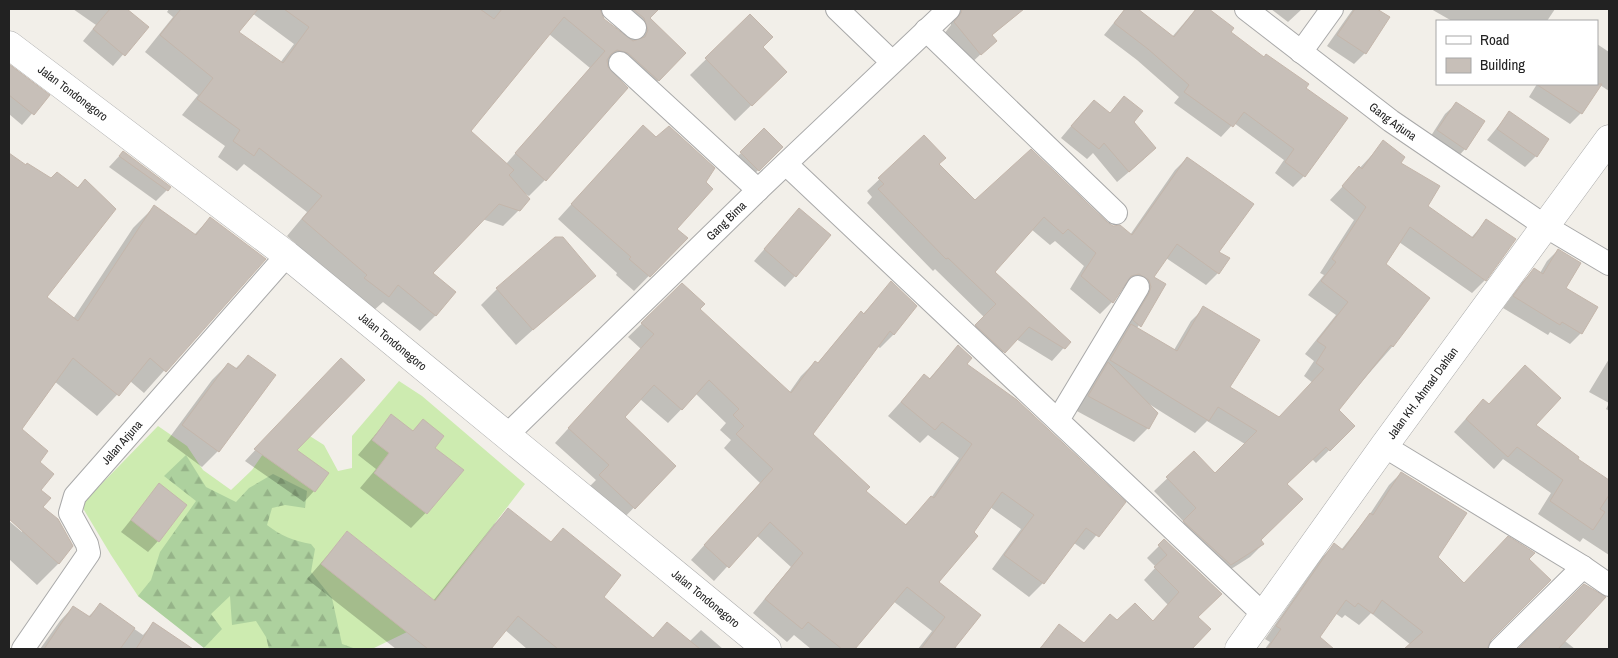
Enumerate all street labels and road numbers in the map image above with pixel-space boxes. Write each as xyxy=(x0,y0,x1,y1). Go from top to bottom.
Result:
street label: Jalan Tondonegoro xyxy=(35,62,111,125)
street label: Gang Arjuna xyxy=(1366,99,1420,144)
street label: Gang Bima xyxy=(703,197,750,244)
street label: Jalan Tondonegoro xyxy=(355,309,430,374)
street label: Jalan KH. Ahmad Dahlan xyxy=(1384,344,1462,442)
street label: Jalan Arjuna xyxy=(98,416,146,468)
street label: Jalan Tondonegoro xyxy=(668,566,743,631)

